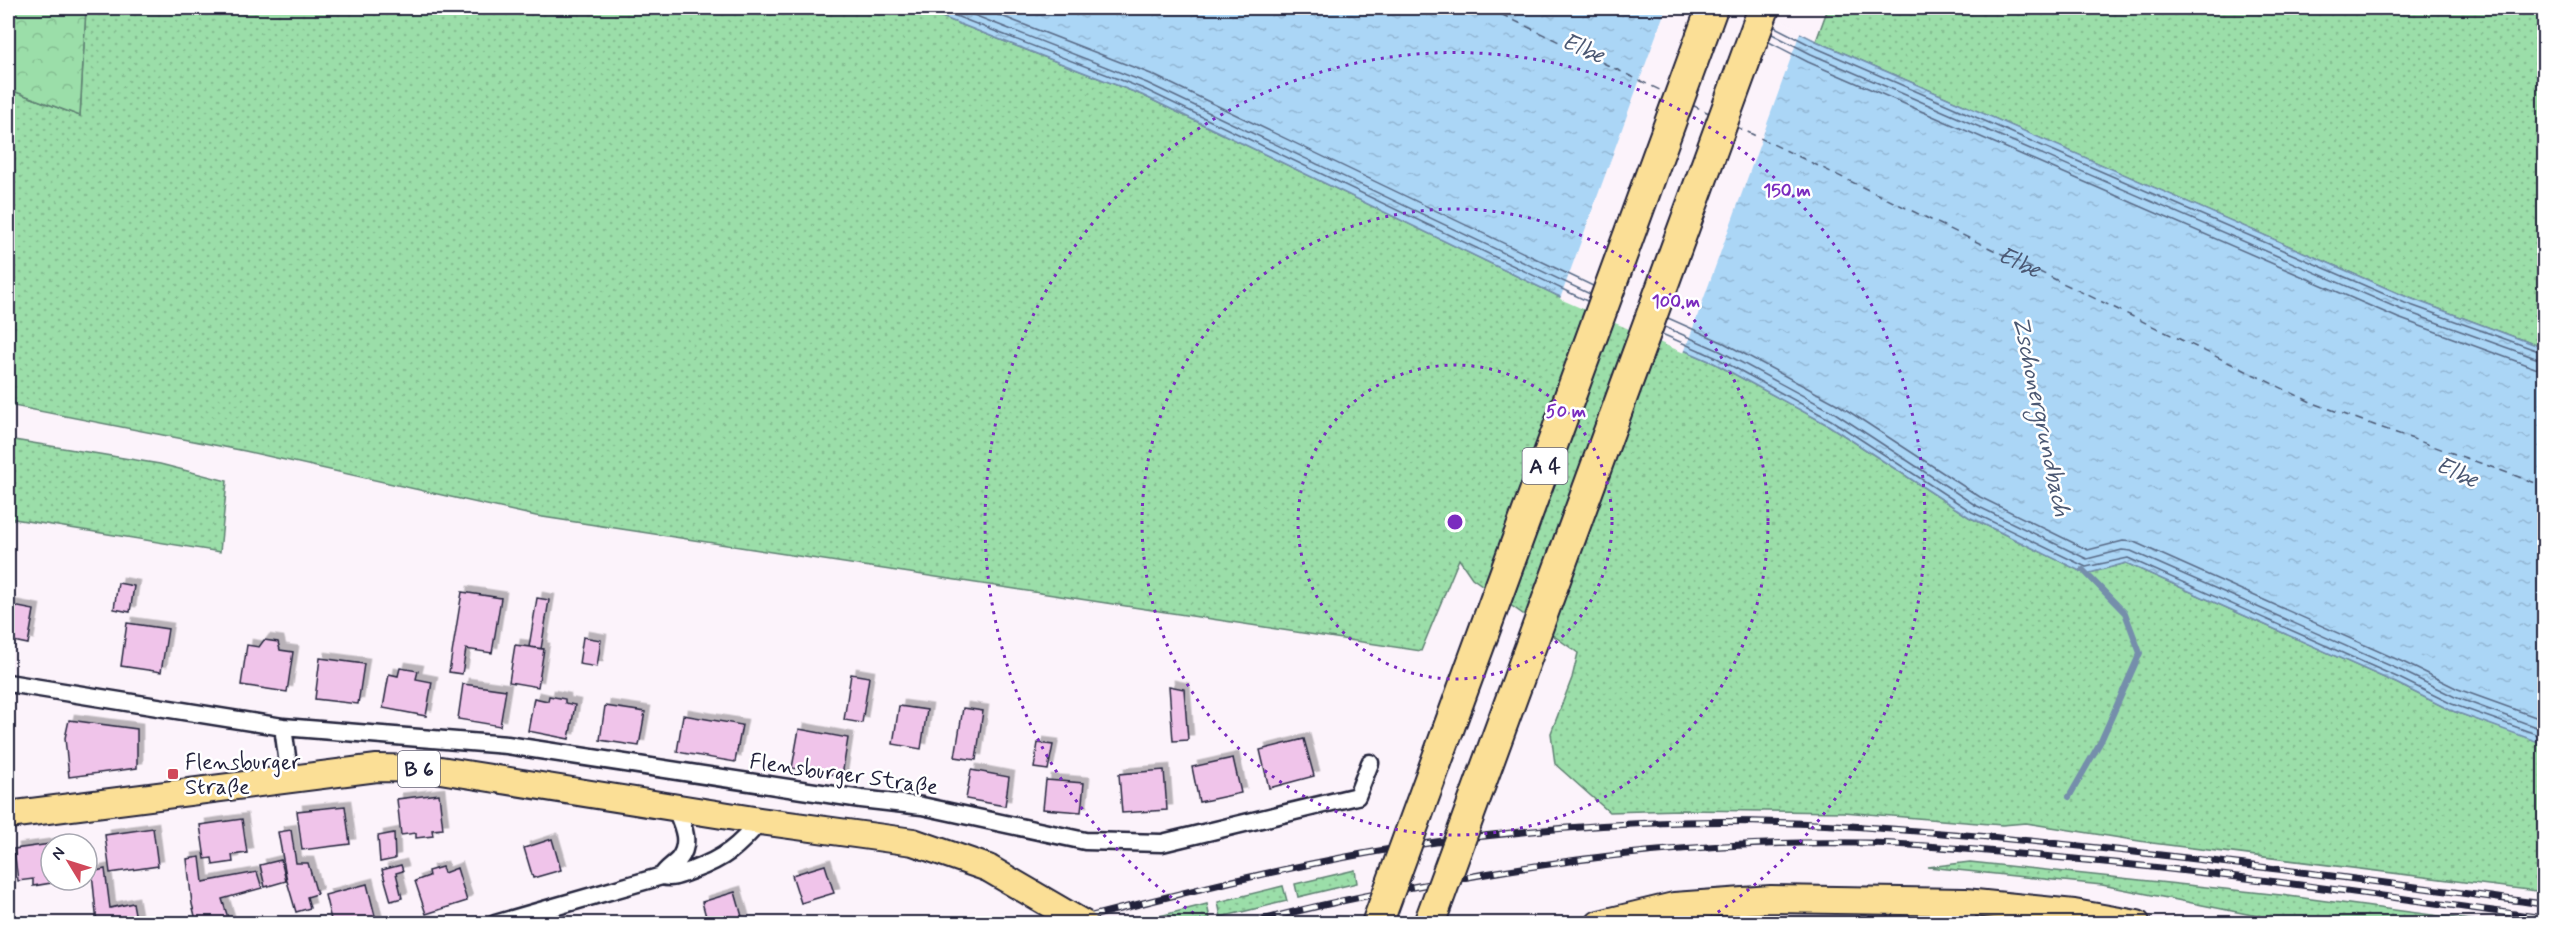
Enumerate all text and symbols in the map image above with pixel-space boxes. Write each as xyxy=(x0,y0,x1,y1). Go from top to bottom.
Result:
water label: Elbe xyxy=(1556,26,1610,73)
text: 150 m xyxy=(1763,179,1811,203)
water label: Elbe xyxy=(1992,240,2046,288)
text: 100 m xyxy=(1652,290,1700,314)
water label: Zschonergrundbach xyxy=(2002,313,2077,520)
text: 50 m xyxy=(1546,400,1586,424)
road number: A 4 xyxy=(1522,448,1568,484)
water label: Elbe xyxy=(2430,450,2484,498)
centre of rings xyxy=(1445,512,1465,532)
street label: Flensburger Straße xyxy=(748,748,940,803)
place label: Flensburger Straße xyxy=(185,749,301,802)
road number: B 6 xyxy=(398,751,440,787)
marker: Flensburger Straße xyxy=(166,767,180,781)
north arrow xyxy=(39,832,99,892)
text: N xyxy=(47,843,70,864)

